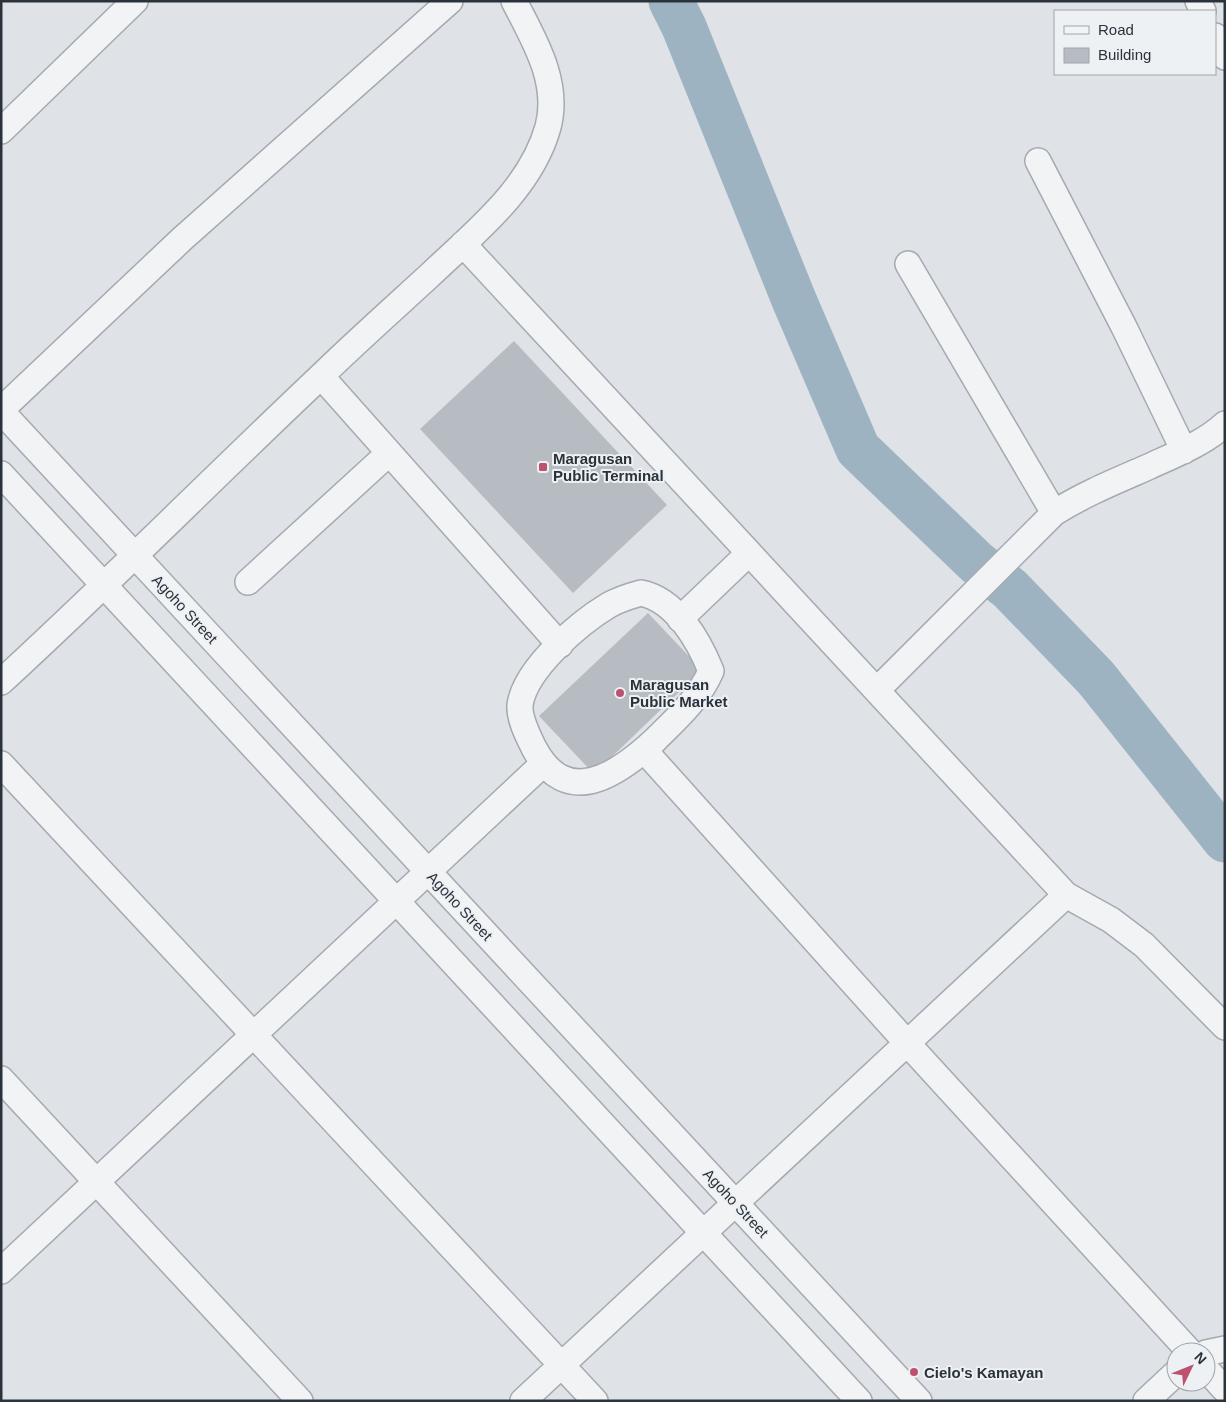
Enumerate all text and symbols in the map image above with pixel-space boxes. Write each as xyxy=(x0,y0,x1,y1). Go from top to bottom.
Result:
legend xyxy=(1054,10,1216,75)
text: Road xyxy=(1098,21,1134,38)
text: Building xyxy=(1098,46,1151,63)
place label: Maragusan Public Terminal xyxy=(553,450,664,484)
marker: Maragusan Public Terminal xyxy=(537,461,549,473)
street label: Agoho Street xyxy=(149,571,222,647)
place label: Maragusan Public Market xyxy=(630,676,728,710)
marker: Maragusan Public Market xyxy=(614,687,626,699)
street label: Agoho Street xyxy=(424,868,497,944)
street label: Agoho Street xyxy=(700,1165,773,1241)
north arrow xyxy=(1166,1342,1216,1392)
text: N xyxy=(1191,1349,1210,1367)
place label: Cielo's Kamayan xyxy=(924,1364,1043,1381)
marker: Cielo's Kamayan xyxy=(908,1366,920,1378)

